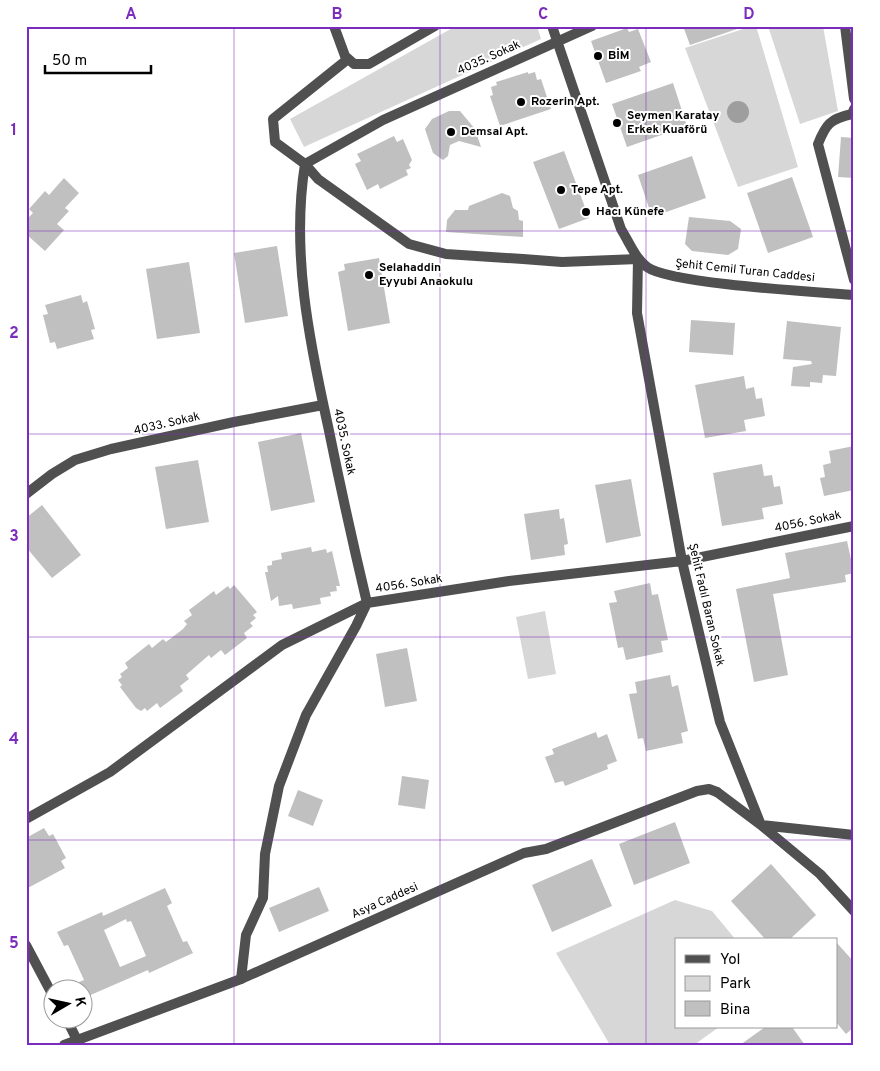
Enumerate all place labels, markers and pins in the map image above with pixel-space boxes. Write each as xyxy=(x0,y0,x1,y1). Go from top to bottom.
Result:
place label: BİM xyxy=(608,48,629,64)
marker: BİM xyxy=(592,50,604,62)
place label: Rozerin Apt. xyxy=(531,94,600,110)
marker: Rozerin Apt. xyxy=(515,96,527,108)
place label: Seymen Karatay Erkek Kuaförü xyxy=(627,108,719,138)
marker: Seymen Karatay Erkek Kuaförü xyxy=(611,117,623,129)
place label: Demsal Apt. xyxy=(461,124,528,140)
marker: Demsal Apt. xyxy=(445,126,457,138)
place label: Tepe Apt. xyxy=(571,182,623,198)
marker: Tepe Apt. xyxy=(555,184,567,196)
place label: Hacı Künefe xyxy=(596,204,665,220)
marker: Hacı Künefe xyxy=(580,206,592,218)
place label: Selahaddin Eyyubi Anaokulu xyxy=(379,260,473,290)
marker: Selahaddin Eyyubi Anaokulu xyxy=(363,269,375,281)

